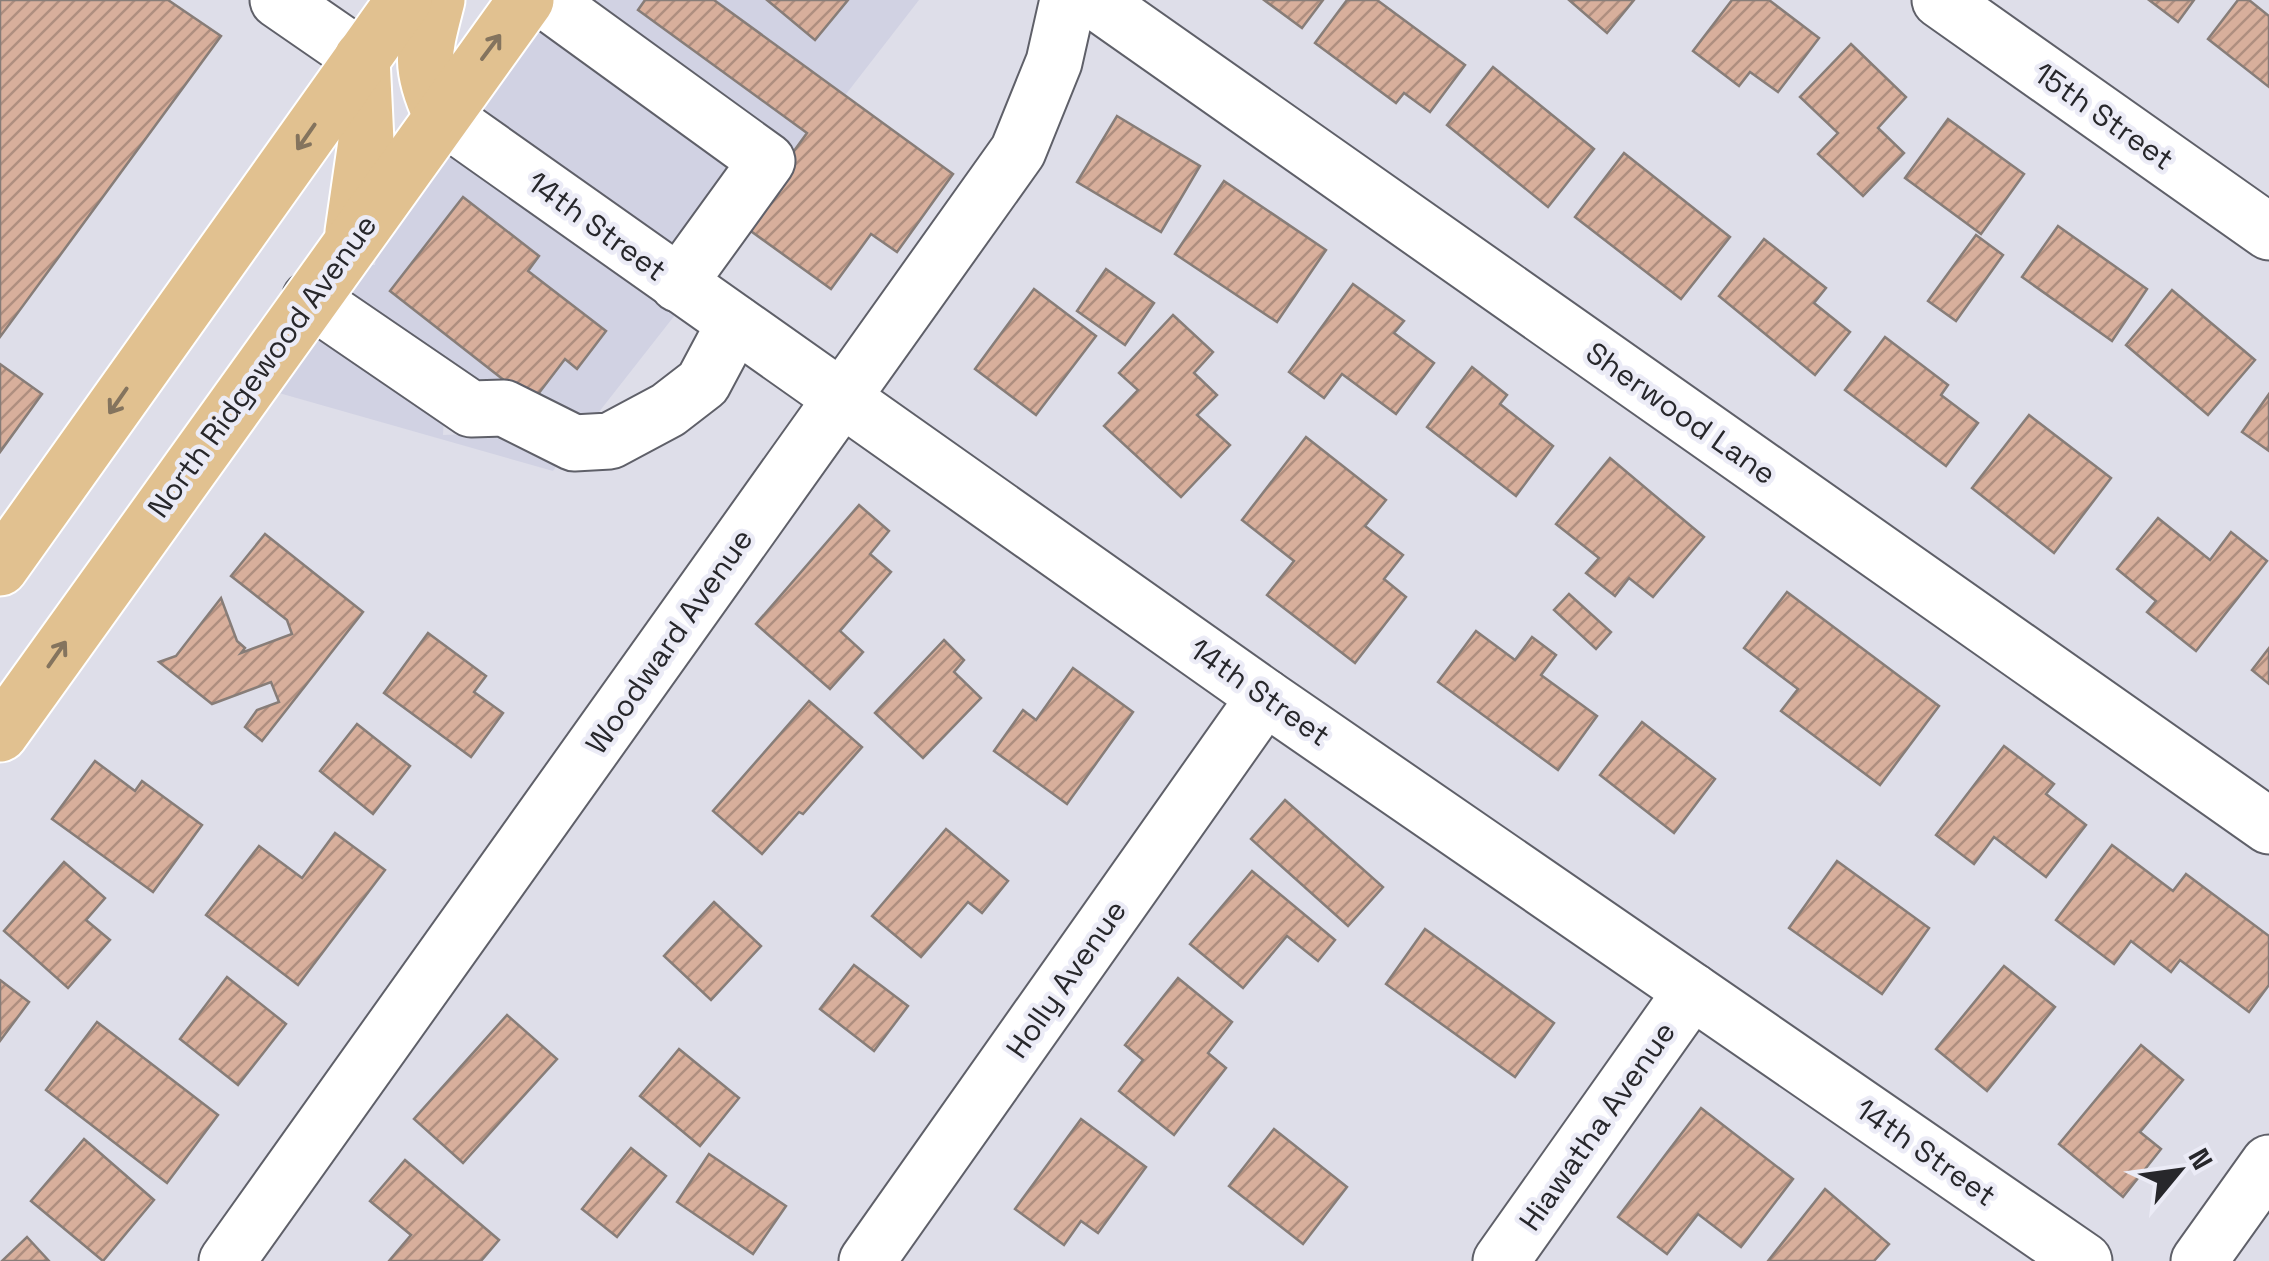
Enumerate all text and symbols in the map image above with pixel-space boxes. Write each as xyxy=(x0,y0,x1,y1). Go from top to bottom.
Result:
one-way arrow xyxy=(480,34,501,61)
street label: 15th Street xyxy=(2026,54,2182,178)
one-way arrow xyxy=(296,122,317,150)
street label: 14th Street xyxy=(520,162,674,290)
street label: North Ridgewood Avenue xyxy=(139,207,385,525)
street label: Sherwood Lane xyxy=(1578,333,1784,493)
one-way arrow xyxy=(108,387,129,415)
street label: Woodward Avenue xyxy=(577,521,761,761)
street label: 14th Street xyxy=(1182,629,1338,755)
one-way arrow xyxy=(46,641,67,669)
street label: Holly Avenue xyxy=(997,892,1135,1066)
street label: Hiawatha Avenue xyxy=(1510,1014,1684,1238)
street label: 14th Street xyxy=(1848,1089,2004,1215)
north arrow xyxy=(2129,1121,2229,1221)
text: N xyxy=(2181,1142,2221,1176)

